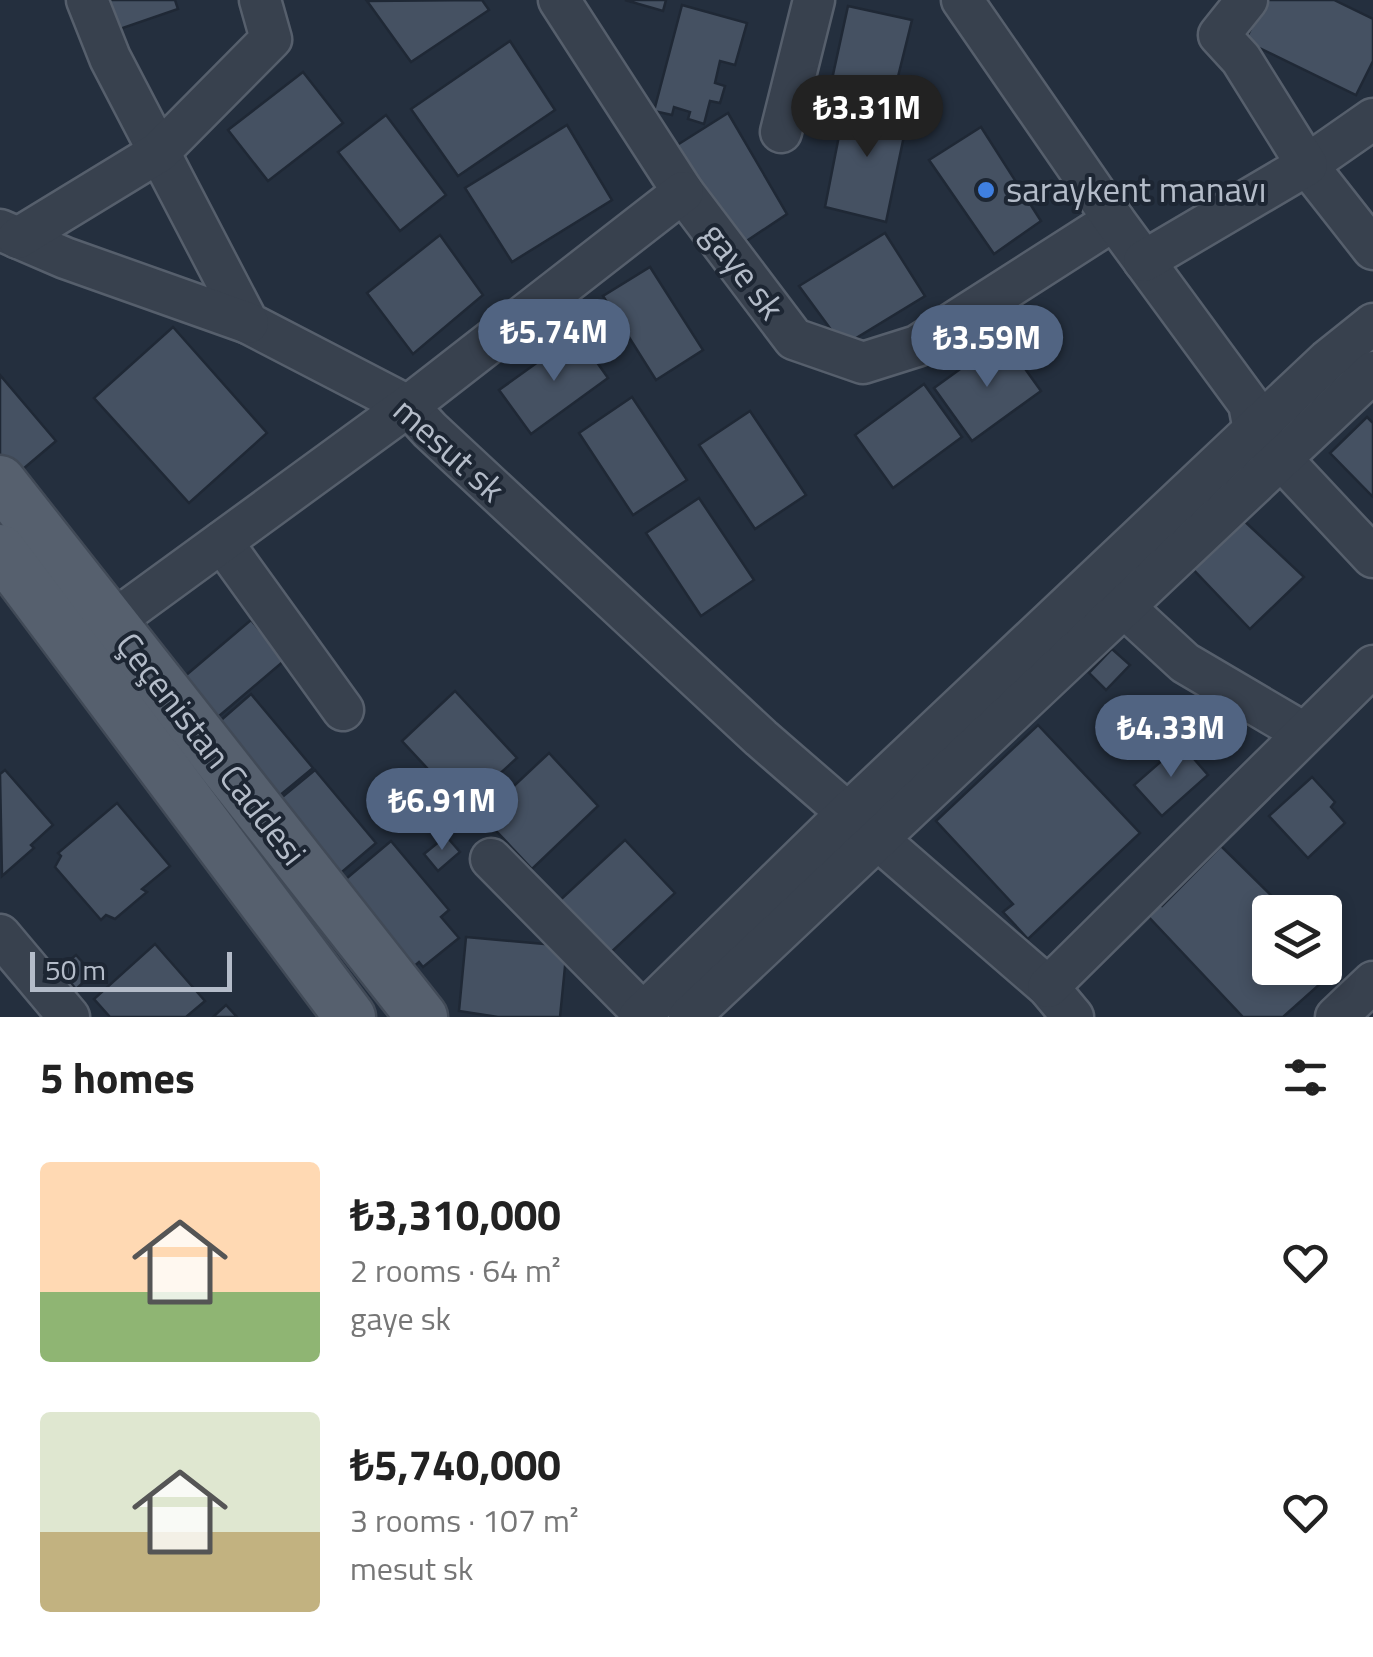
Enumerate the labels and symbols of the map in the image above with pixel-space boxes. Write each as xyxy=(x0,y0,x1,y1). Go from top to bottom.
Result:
pin: ₺3.31M xyxy=(786,75,948,160)
place label: saraykent manavı xyxy=(1006,162,1266,216)
marker: saraykent manavı xyxy=(975,179,997,201)
street label: gaye sk xyxy=(689,210,799,331)
pin: ₺5.74M xyxy=(473,299,635,384)
pin: ₺3.59M xyxy=(906,305,1068,390)
street label: mesut sk xyxy=(382,384,518,515)
street label: Çeçenistan Caddesi xyxy=(103,620,320,877)
pin: ₺4.33M xyxy=(1090,695,1252,780)
pin: ₺6.91M xyxy=(361,768,523,853)
scale bar xyxy=(30,947,232,991)

